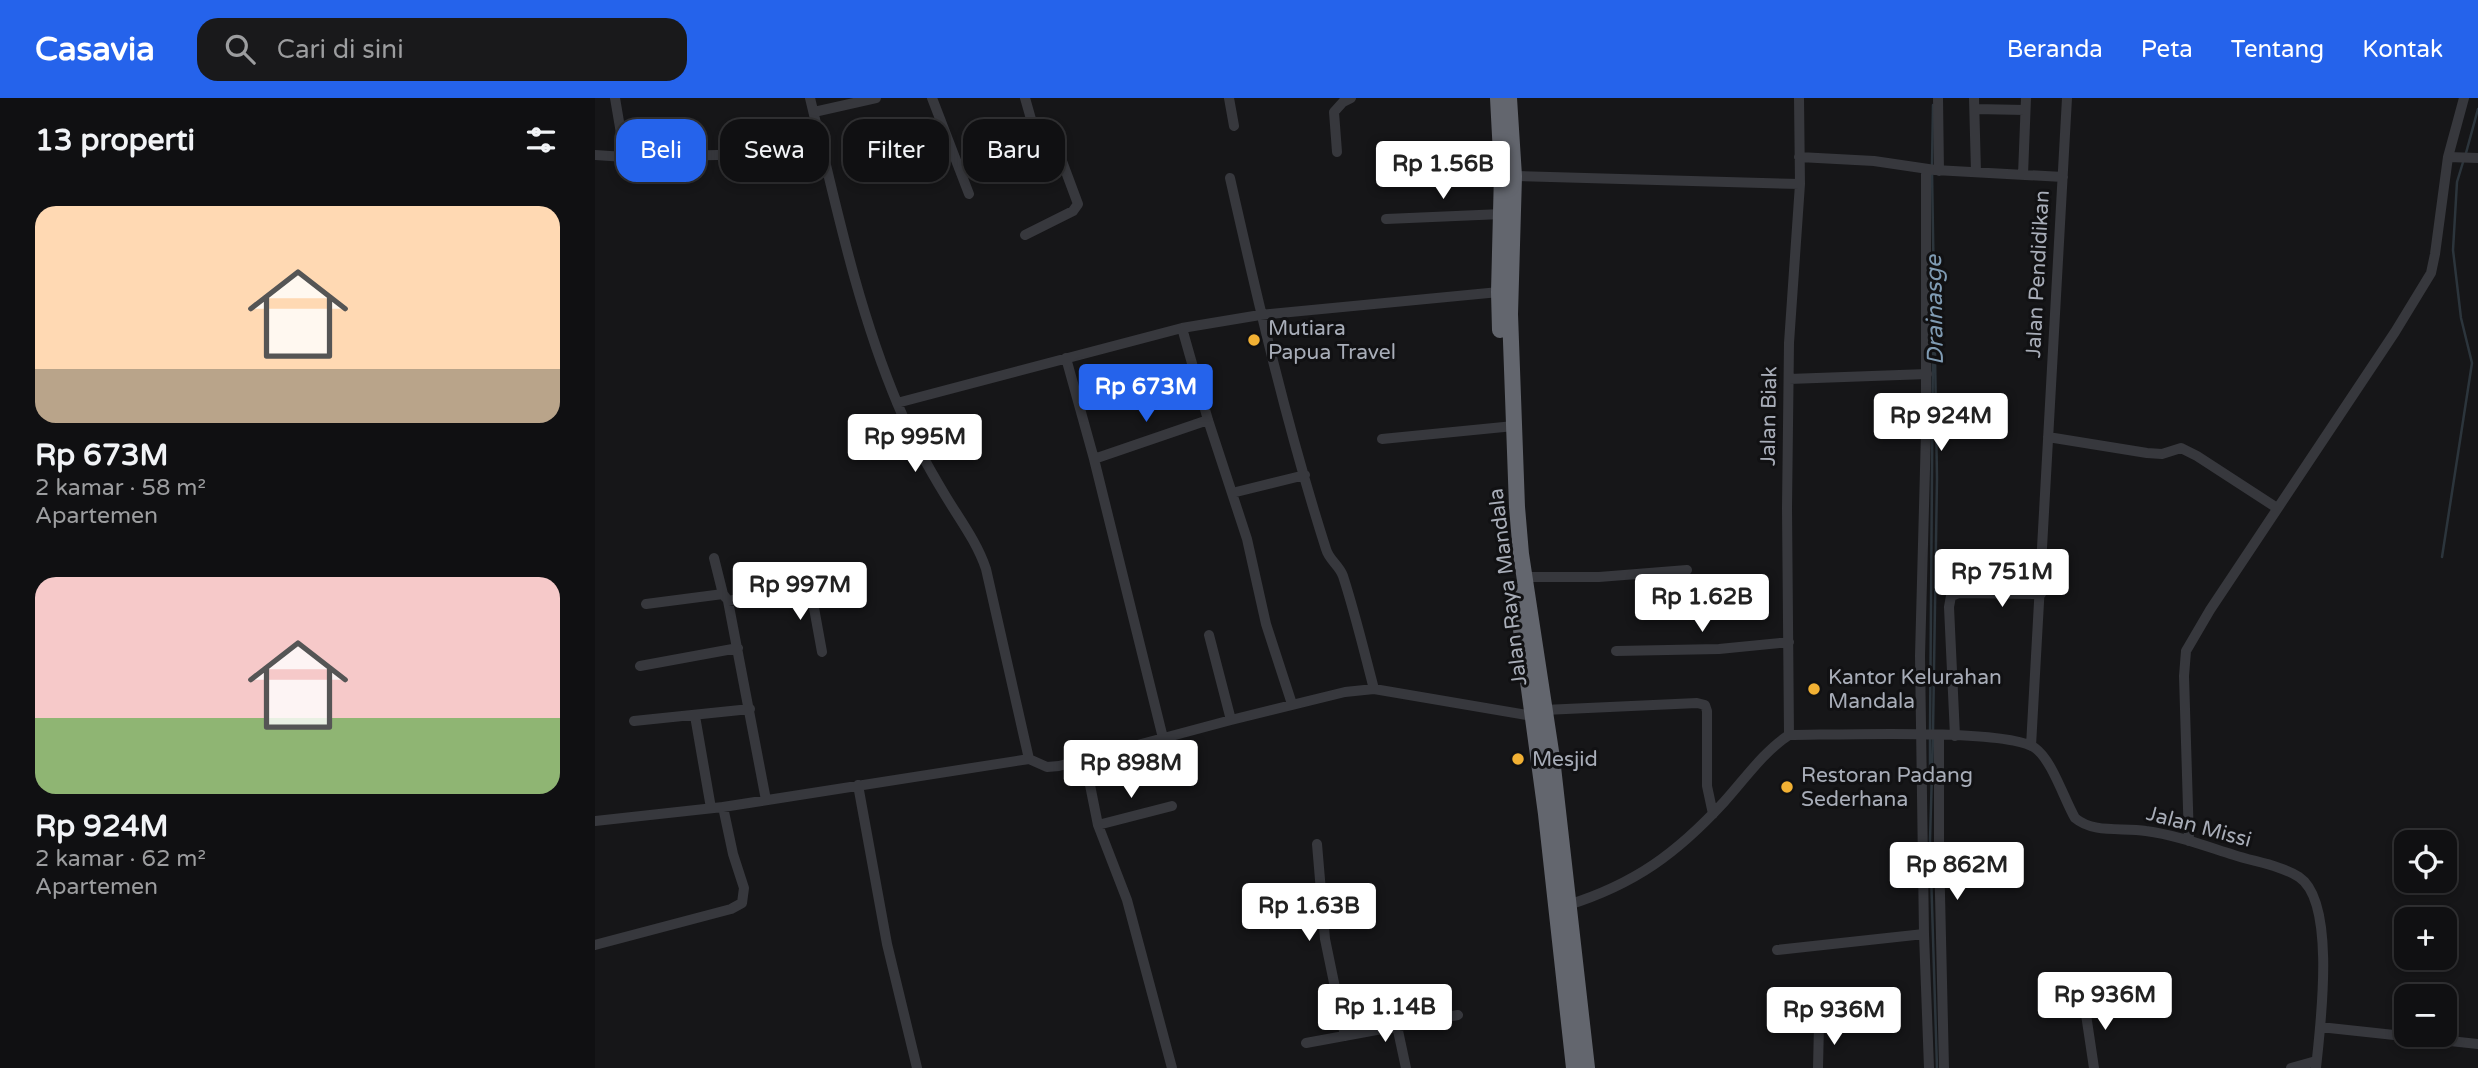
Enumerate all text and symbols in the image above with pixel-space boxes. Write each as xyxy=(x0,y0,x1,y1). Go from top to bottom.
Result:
search box xyxy=(197,18,687,81)
text: Casavia xyxy=(35,30,155,69)
icon: search xyxy=(221,30,259,68)
text: Cari di sini xyxy=(277,34,404,65)
text: Beranda xyxy=(2007,35,2103,64)
text: Peta xyxy=(2141,35,2193,64)
text: Tentang xyxy=(2231,35,2324,64)
text: Kontak xyxy=(2362,35,2443,64)
chip: Beli xyxy=(616,119,706,182)
chip: Sewa xyxy=(720,119,829,182)
chip: Filter xyxy=(843,119,949,182)
chip: Baru xyxy=(963,119,1065,182)
icon: filters xyxy=(522,121,560,159)
text: 13 properti xyxy=(35,122,195,159)
pin: Rp 1.56B xyxy=(1371,141,1515,201)
text: Rp 1.56B xyxy=(1392,150,1494,178)
street label: Jalan Pendidikan xyxy=(2021,189,2055,359)
icon: home xyxy=(235,251,361,377)
water label: Drainasge xyxy=(1920,253,1950,365)
place label: Mutiara Papua Travel xyxy=(1268,316,1396,365)
marker: Mutiara Papua Travel xyxy=(1246,332,1262,348)
pin: Rp 673M xyxy=(1081,364,1211,424)
street label: Jalan Biak xyxy=(1756,366,1782,466)
text: Rp 673M xyxy=(1095,373,1197,401)
pin: Rp 924M xyxy=(1876,394,2006,453)
text: Rp 924M xyxy=(1890,402,1992,430)
pin: Rp 995M xyxy=(850,414,980,474)
text: Rp 995M xyxy=(864,423,966,451)
text: Rp 673M xyxy=(35,437,169,474)
text: 2 kamar · 58 m² xyxy=(35,474,206,502)
street label: Jalan Raya Mandala xyxy=(1483,487,1533,687)
text: Apartemen xyxy=(35,502,158,530)
pin: Rp 751M xyxy=(1937,550,2067,609)
text: Rp 751M xyxy=(1951,558,2053,586)
pin: Rp 997M xyxy=(735,562,865,622)
text: Rp 997M xyxy=(749,571,851,599)
pin: Rp 1.62B xyxy=(1630,574,1774,634)
text: Rp 1.62B xyxy=(1651,583,1753,611)
icon: home xyxy=(235,622,361,748)
place label: Kantor Kelurahan Mandala xyxy=(1828,665,2002,714)
marker: Kantor Kelurahan Mandala xyxy=(1806,681,1822,697)
pin: Rp 898M xyxy=(1066,740,1196,800)
place label: Mesjid xyxy=(1532,747,1598,772)
text: Rp 898M xyxy=(1080,749,1182,777)
marker: Mesjid xyxy=(1510,751,1526,767)
place label: Restoran Padang Sederhana xyxy=(1801,763,1973,812)
marker: Restoran Padang Sederhana xyxy=(1779,779,1795,795)
street label: Jalan Missi xyxy=(2144,801,2254,853)
text: Rp 924M xyxy=(35,808,169,845)
map controls xyxy=(2394,830,2457,1047)
button: locate xyxy=(2394,830,2457,893)
pin: Rp 862M xyxy=(1892,842,2022,902)
text: 2 kamar · 62 m² xyxy=(35,845,206,873)
text: Rp 862M xyxy=(1906,851,2008,879)
text: Apartemen xyxy=(35,873,158,901)
pin: Rp 1.63B xyxy=(1237,884,1381,943)
text: Rp 1.63B xyxy=(1258,892,1360,920)
button: + xyxy=(2394,907,2457,970)
pin: Rp 936M xyxy=(2040,972,2170,1032)
text: Rp 936M xyxy=(2054,981,2156,1009)
pin: Rp 1.14B xyxy=(1313,984,1457,1044)
button: − xyxy=(2394,984,2457,1047)
pin: Rp 936M xyxy=(1769,988,1899,1047)
text: Rp 1.14B xyxy=(1334,993,1436,1021)
text: Rp 936M xyxy=(1783,996,1885,1024)

